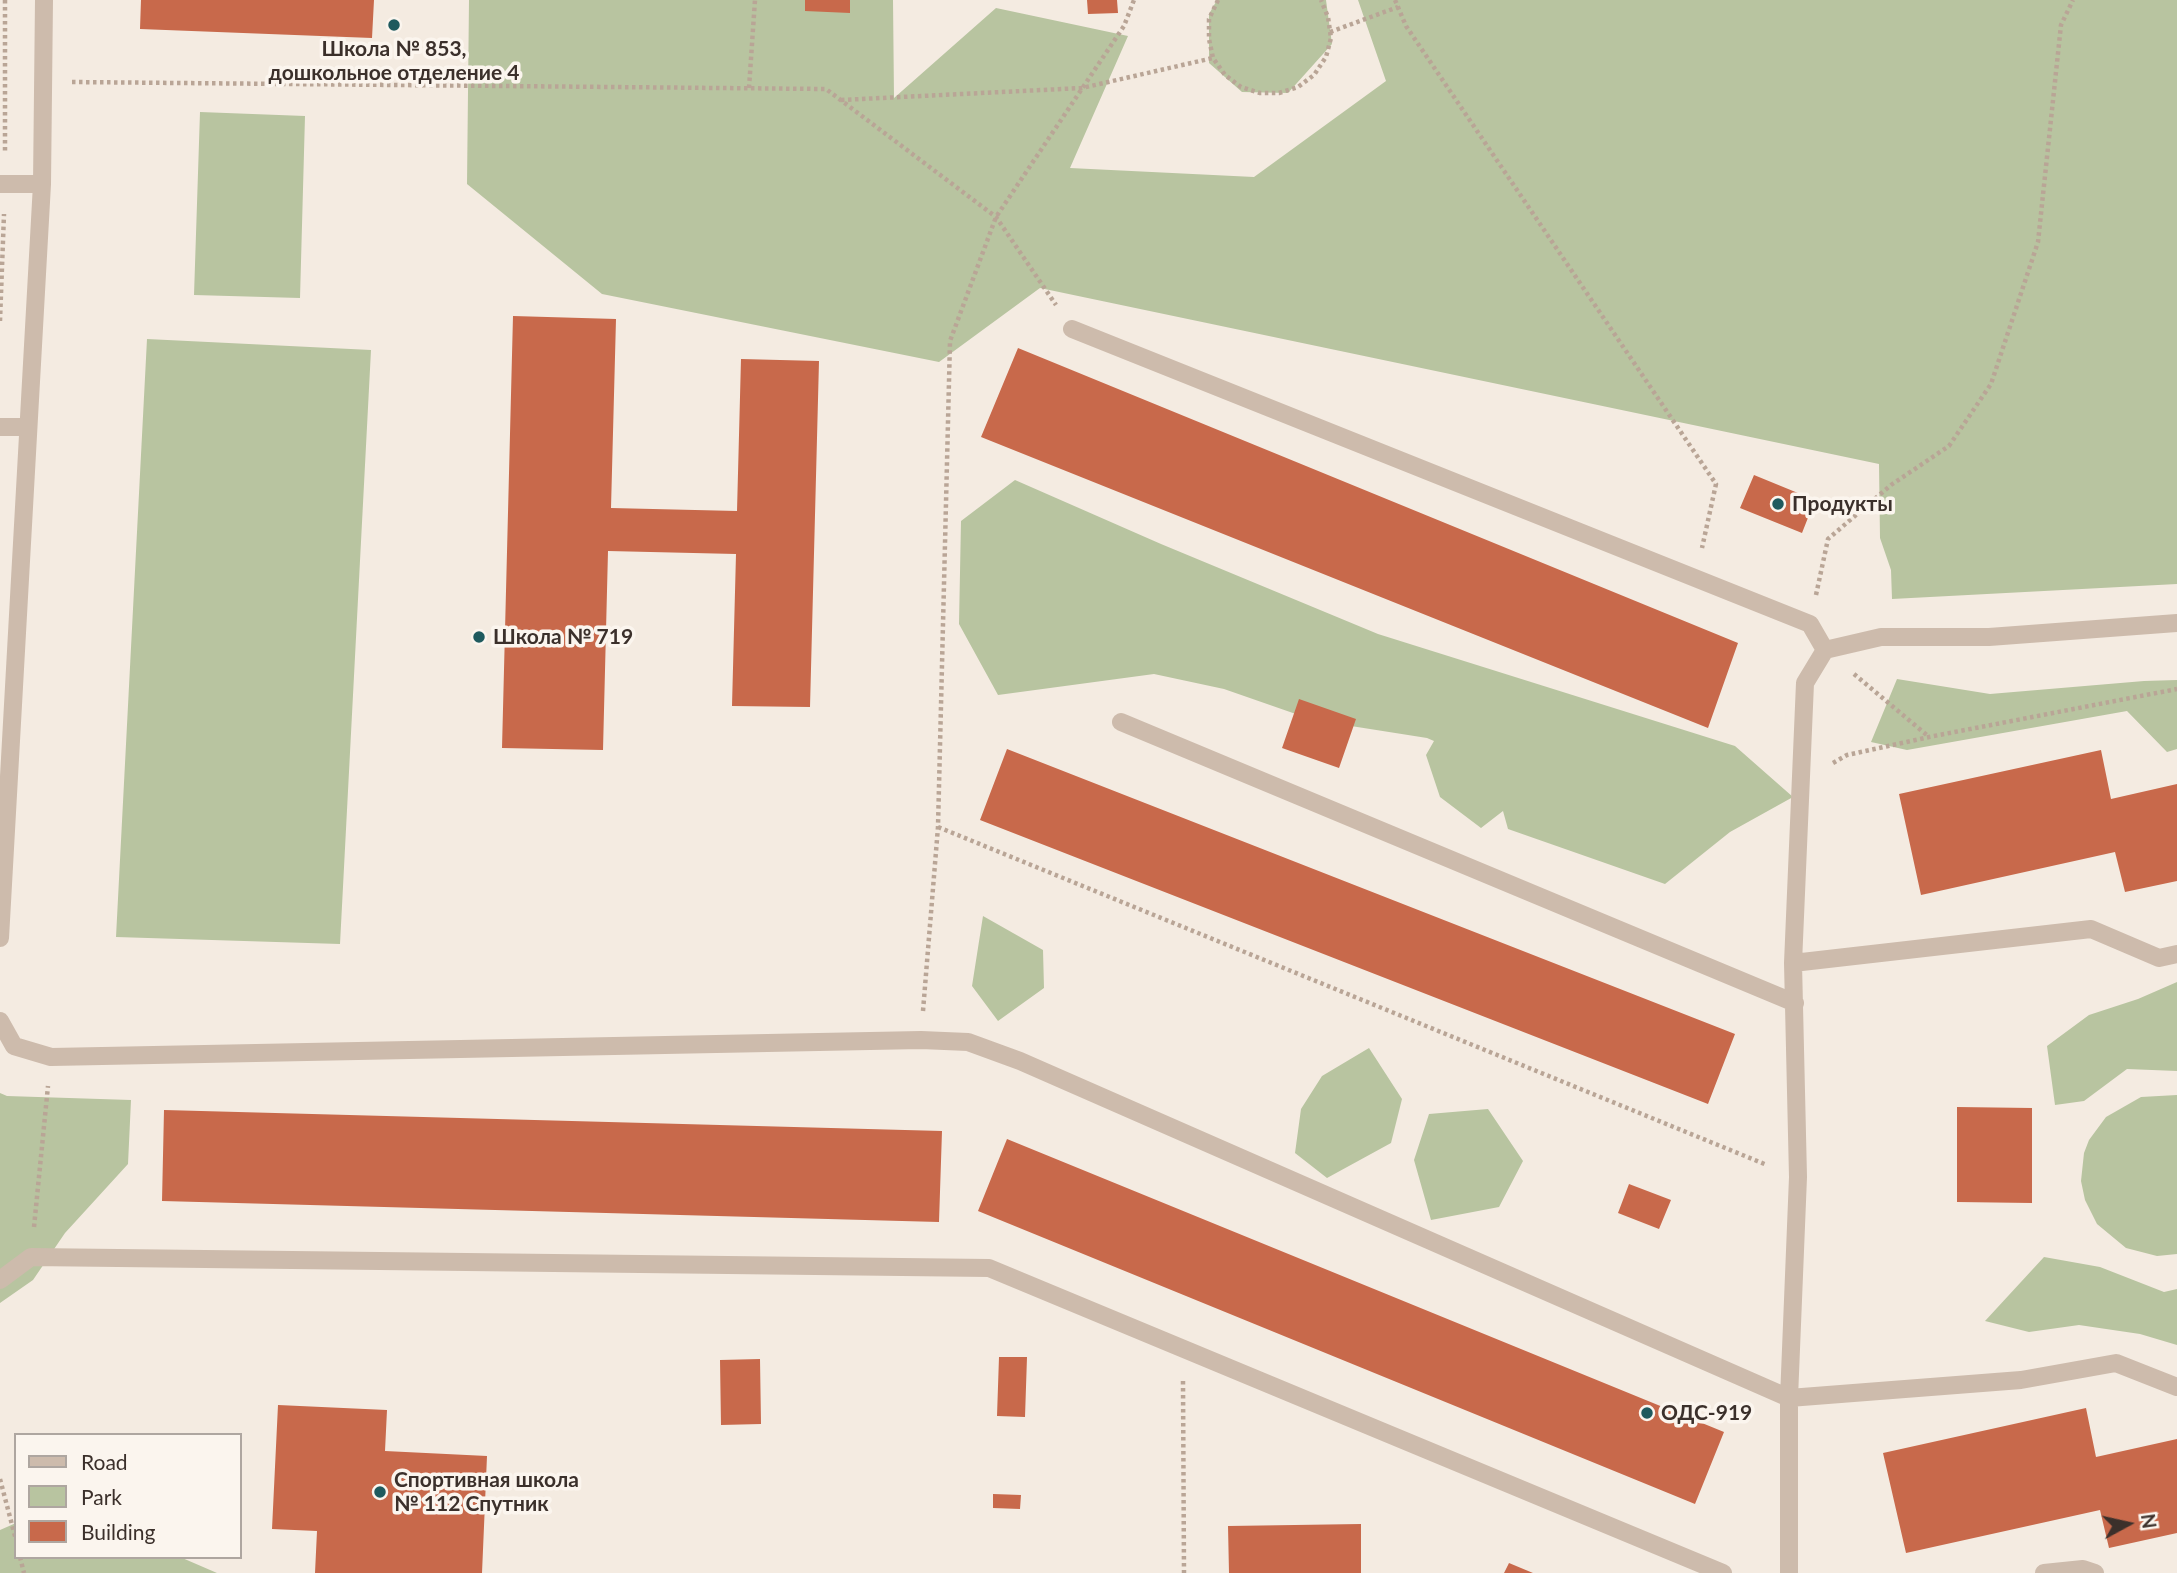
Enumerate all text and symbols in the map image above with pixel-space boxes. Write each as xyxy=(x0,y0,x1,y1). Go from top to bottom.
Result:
marker: Школа № 853, дошкольное отделение 4 xyxy=(386,17,402,33)
place label: Школа № 853, дошкольное отделение 4 xyxy=(269,36,519,86)
place label: Продукты xyxy=(1792,491,1893,517)
marker: Продукты xyxy=(1770,496,1786,512)
place label: Школа № 719 xyxy=(493,624,633,650)
marker: Школа № 719 xyxy=(471,629,487,645)
place label: ОДС-919 xyxy=(1661,1400,1752,1426)
marker: ОДС-919 xyxy=(1639,1405,1655,1421)
legend xyxy=(14,1433,242,1559)
text: Road xyxy=(81,1449,128,1474)
place label: Спортивная школа № 112 Спутник xyxy=(394,1467,579,1517)
text: Park xyxy=(81,1484,122,1509)
marker: Спортивная школа № 112 Спутник xyxy=(372,1484,388,1500)
north arrow xyxy=(2093,1489,2163,1559)
text: N xyxy=(2137,1512,2162,1530)
text: Building xyxy=(81,1519,156,1544)

